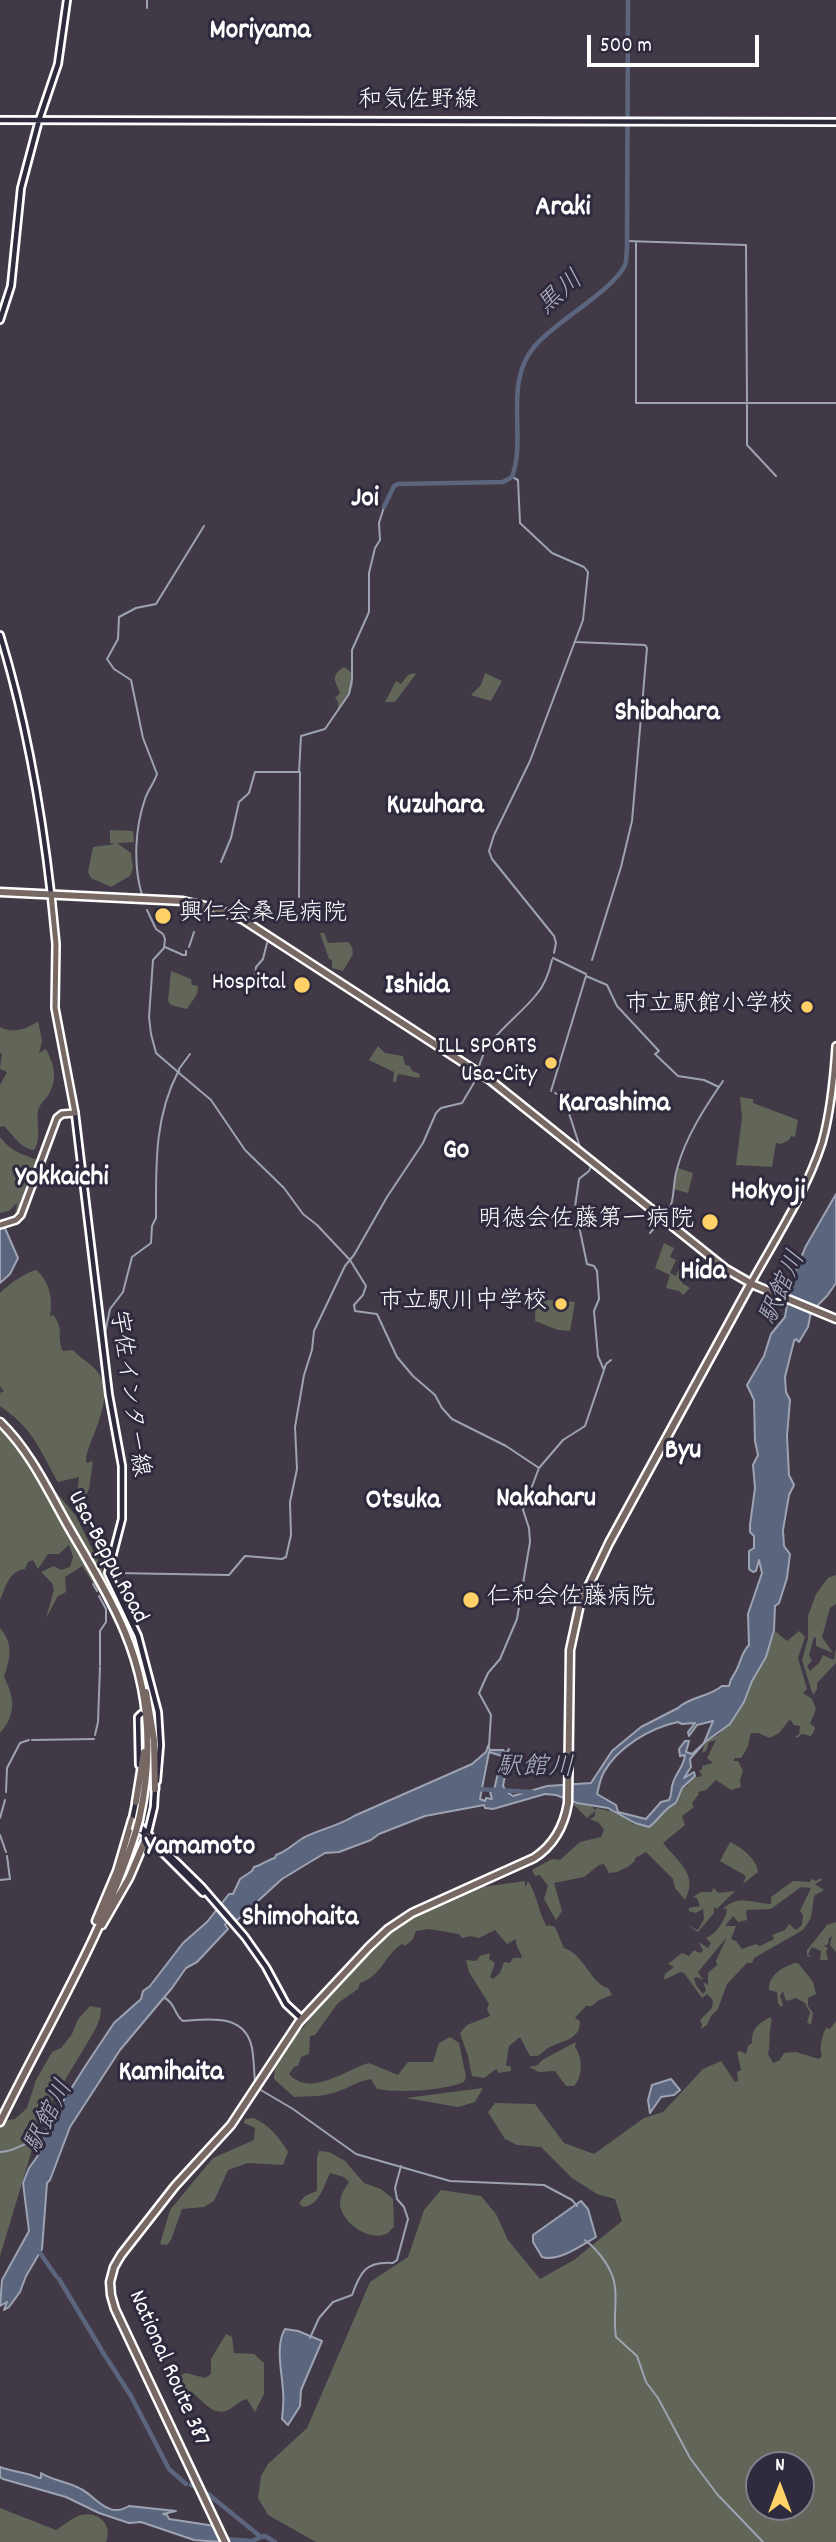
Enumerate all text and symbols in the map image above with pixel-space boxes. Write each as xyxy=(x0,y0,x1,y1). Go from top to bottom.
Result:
district label: Moriyama xyxy=(209,16,311,50)
scale bar xyxy=(591,21,762,65)
text: 500 m xyxy=(600,32,652,62)
street label: 和気佐野線 xyxy=(358,89,478,117)
district label: Araki xyxy=(535,193,591,227)
water label: 黒川 xyxy=(532,266,592,324)
district label: Joi xyxy=(351,484,379,518)
district label: Shibahara xyxy=(614,698,720,732)
district label: Kuzuhara xyxy=(386,791,484,825)
place label: 興仁会桑尾病院 xyxy=(179,902,347,930)
marker: 興仁会桑尾病院 xyxy=(153,906,173,926)
place label: Hospital xyxy=(212,971,286,999)
district label: Ishida xyxy=(385,971,449,1005)
marker: Hospital xyxy=(292,975,312,995)
place label: 市立駅館小学校 xyxy=(625,993,793,1021)
marker: 市立駅館小学校 xyxy=(799,999,815,1015)
place label: ILL SPORTS Usa-City xyxy=(437,1035,537,1091)
marker: ILL SPORTS Usa-City xyxy=(543,1055,559,1071)
district label: Karashima xyxy=(558,1089,670,1123)
district label: Go xyxy=(443,1136,469,1170)
district label: Yokkaichi xyxy=(15,1163,109,1197)
district label: Hokyoji xyxy=(731,1177,805,1211)
place label: 明徳会佐藤第一病院 xyxy=(478,1208,694,1236)
marker: 明徳会佐藤第一病院 xyxy=(700,1212,720,1232)
water label: 駅館川 xyxy=(755,1247,815,1331)
district label: Hida xyxy=(680,1257,726,1291)
place label: 市立駅川中学校 xyxy=(379,1290,547,1318)
marker: 市立駅川中学校 xyxy=(553,1296,569,1312)
street label: 宇佐インター線 xyxy=(101,1309,153,1479)
district label: Byu xyxy=(665,1436,701,1470)
district label: Nakaharu xyxy=(496,1484,596,1518)
district label: Otsuka xyxy=(366,1486,440,1520)
street label: Usa-Beppu Road xyxy=(59,1487,153,1629)
place label: 仁和会佐藤病院 xyxy=(487,1586,655,1614)
marker: 仁和会佐藤病院 xyxy=(461,1590,481,1610)
water label: 駅館川 xyxy=(496,1754,574,1786)
district label: Yamamoto xyxy=(145,1832,255,1866)
district label: Shimohaita xyxy=(242,1903,358,1937)
district label: Kamihaita xyxy=(119,2058,223,2092)
water label: 駅館川 xyxy=(19,2076,83,2160)
street label: National Route 387 xyxy=(120,2287,214,2451)
north arrow xyxy=(745,2451,815,2521)
text: N xyxy=(775,2453,785,2480)

